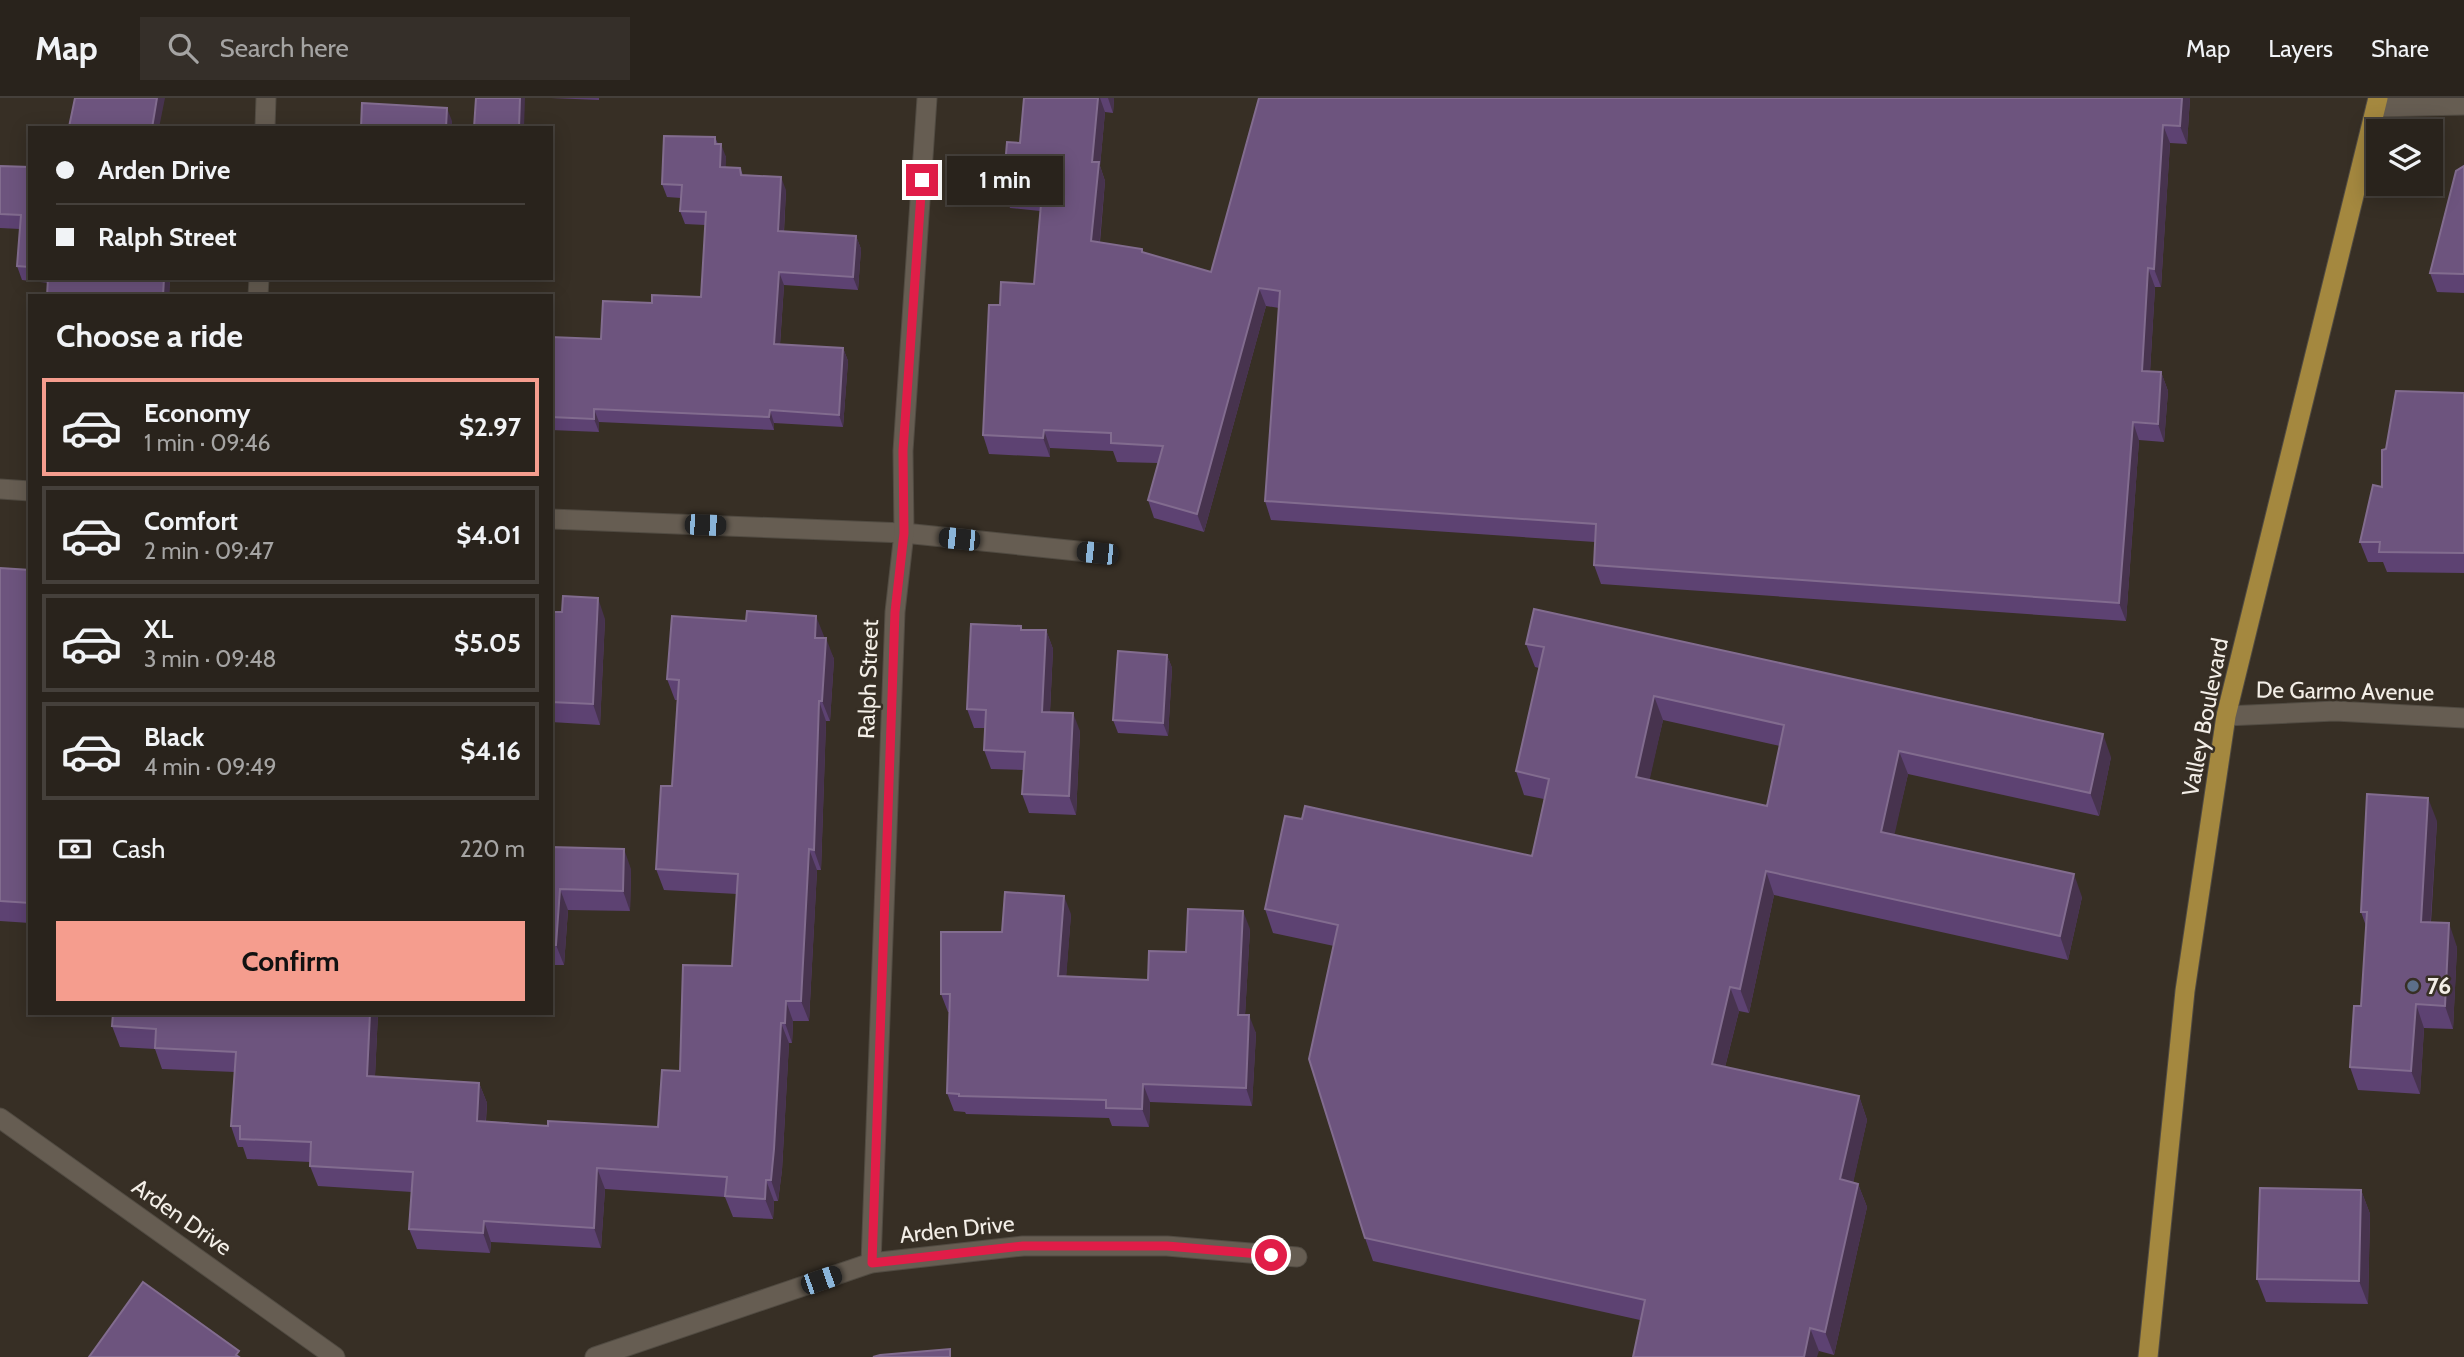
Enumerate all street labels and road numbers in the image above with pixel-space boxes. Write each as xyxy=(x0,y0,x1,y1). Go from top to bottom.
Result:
street label: Ralph Street xyxy=(852,618,884,739)
street label: Valley Boulevard xyxy=(2176,635,2234,799)
street label: De Garmo Avenue xyxy=(2256,675,2435,707)
street label: Arden Drive xyxy=(127,1172,237,1262)
street label: Arden Drive xyxy=(898,1209,1016,1249)

